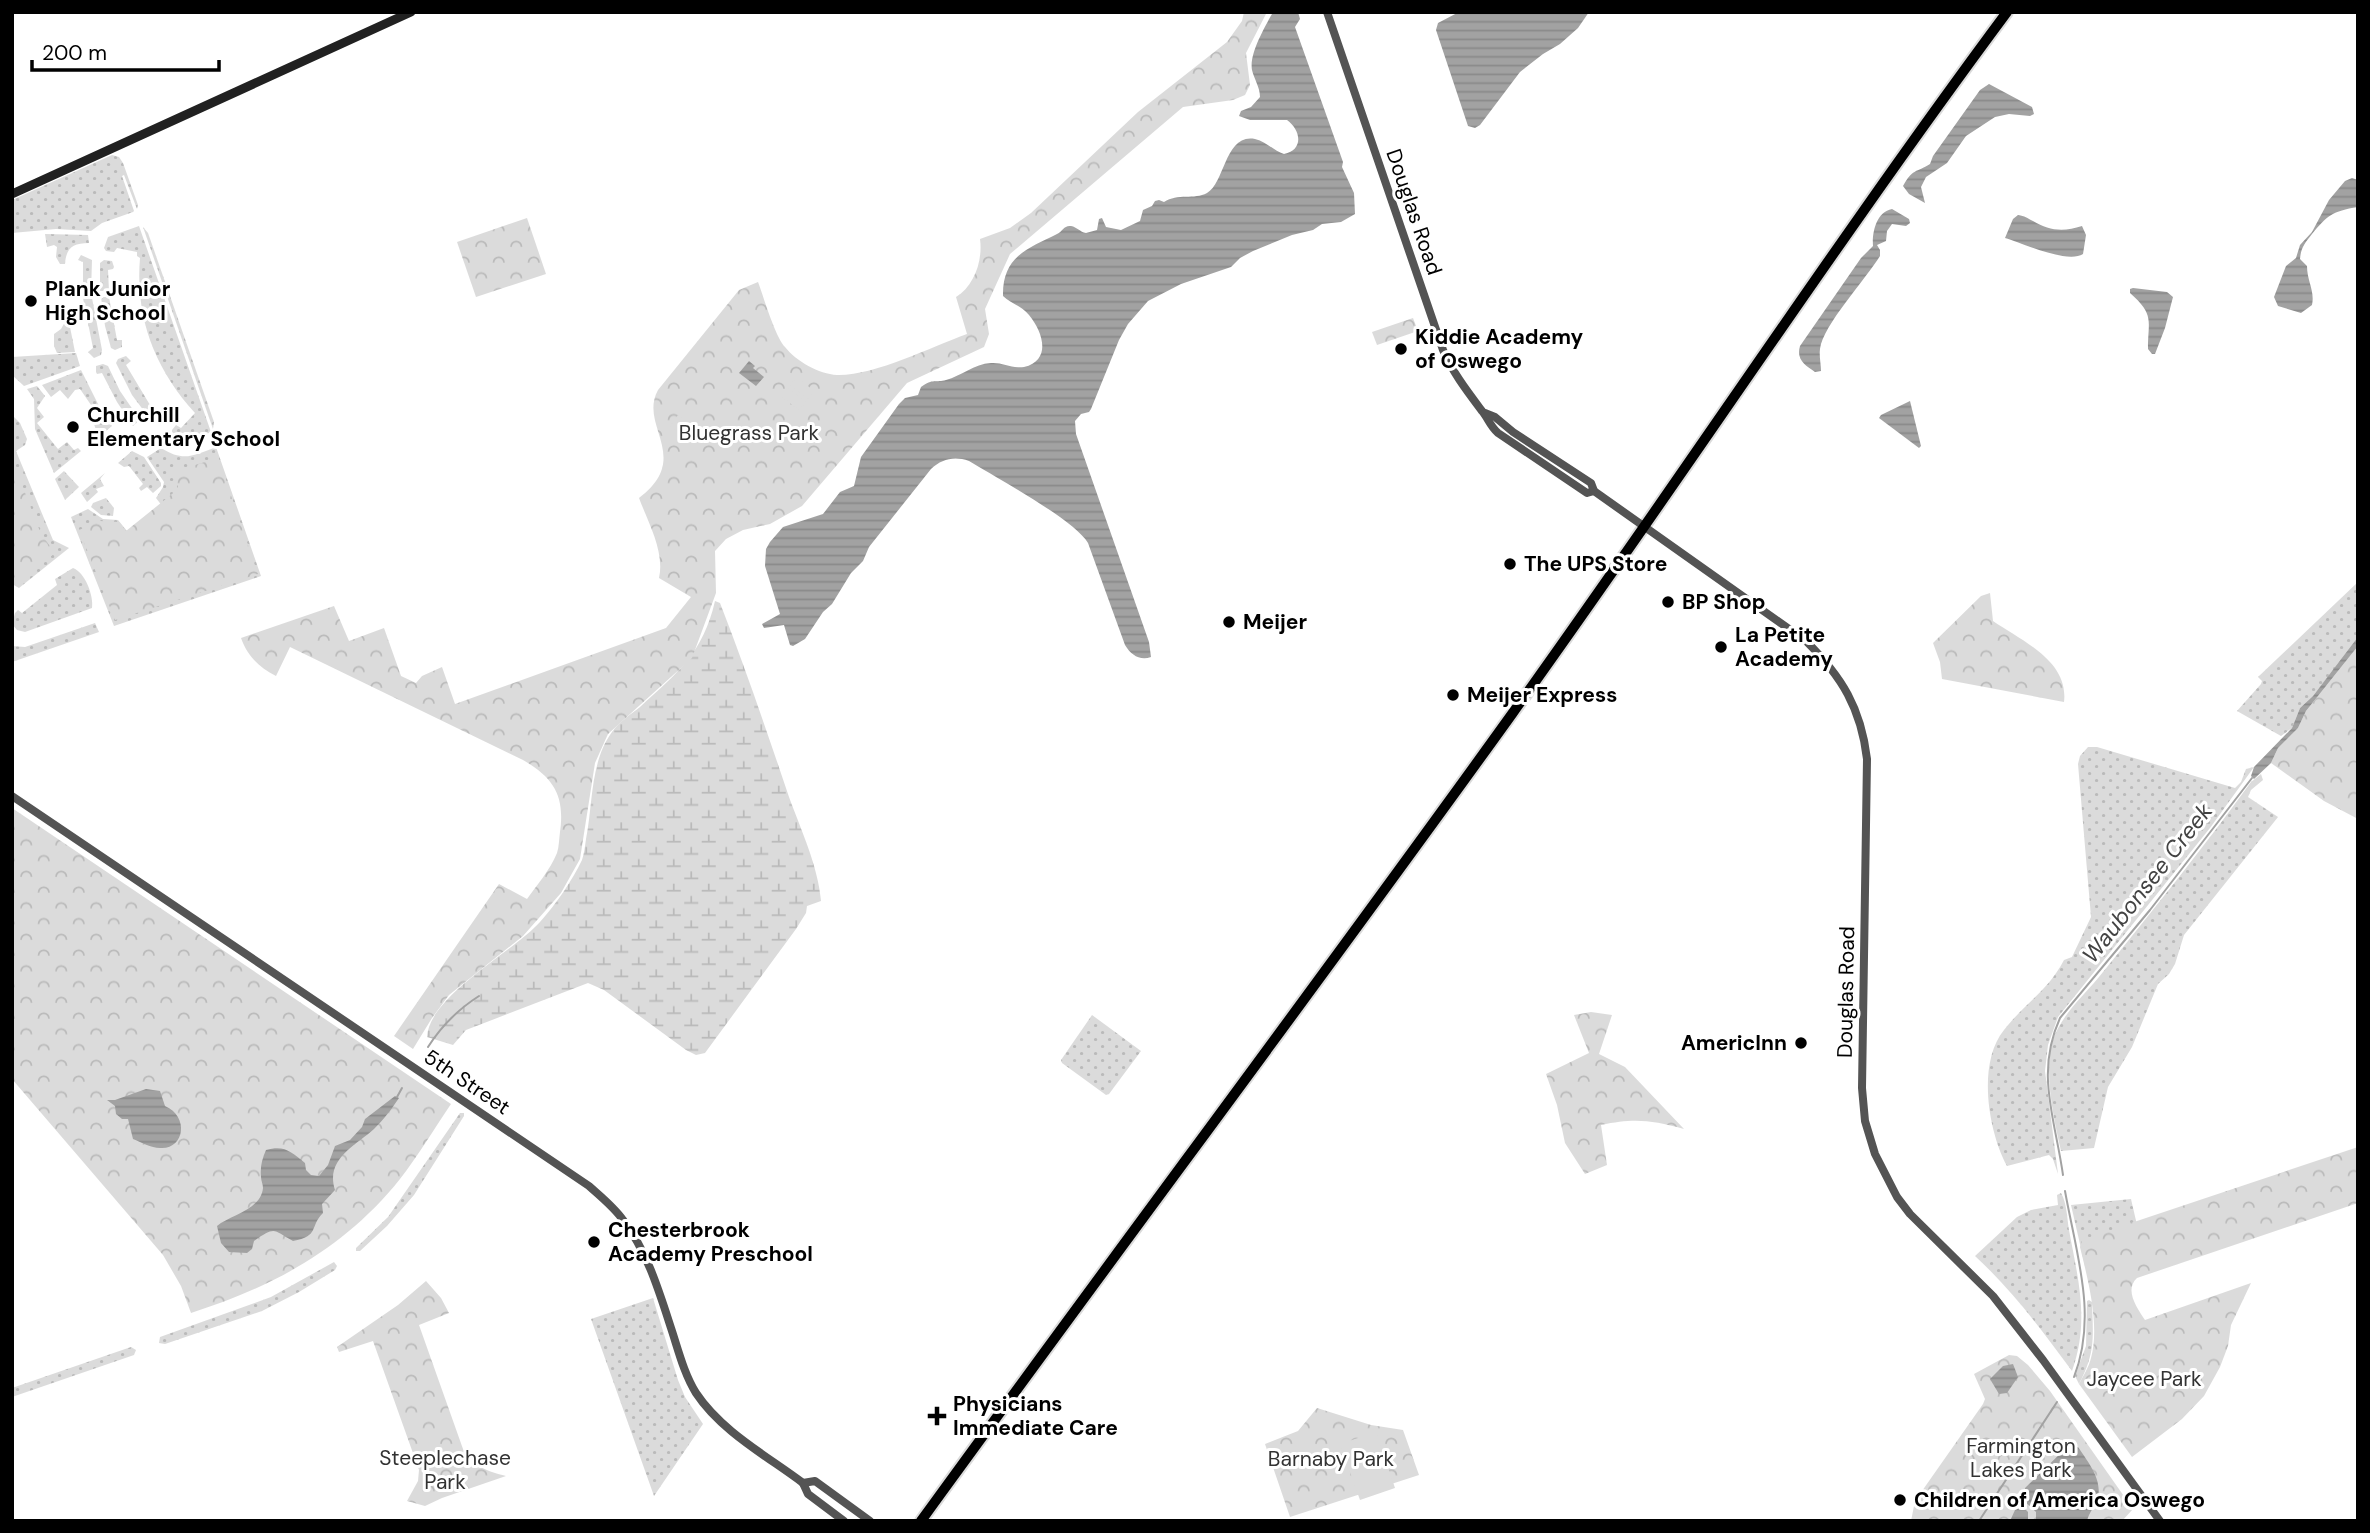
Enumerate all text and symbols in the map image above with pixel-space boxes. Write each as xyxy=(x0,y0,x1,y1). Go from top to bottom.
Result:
scale bar xyxy=(32,28,219,72)
text: 200 m xyxy=(42,39,107,67)
street label: Douglas Road xyxy=(1379,145,1449,279)
place label: Plank Junior High School xyxy=(45,275,171,327)
marker: Plank Junior High School xyxy=(23,293,39,309)
place label: Kiddie Academy of Oswego xyxy=(1415,323,1584,375)
marker: Kiddie Academy of Oswego xyxy=(1393,341,1409,357)
place label: Churchill Elementary School xyxy=(87,401,280,453)
marker: Churchill Elementary School xyxy=(65,419,81,435)
park label: Bluegrass Park xyxy=(679,419,820,447)
place label: The UPS Store xyxy=(1524,550,1667,578)
marker: The UPS Store xyxy=(1502,556,1518,572)
place label: BP Shop xyxy=(1682,588,1765,616)
marker: BP Shop xyxy=(1660,594,1676,610)
place label: Meijer xyxy=(1243,608,1307,636)
marker: Meijer xyxy=(1221,614,1237,630)
place label: La Petite Academy xyxy=(1735,621,1833,673)
marker: La Petite Academy xyxy=(1713,639,1729,655)
place label: Meijer Express xyxy=(1467,681,1617,709)
marker: Meijer Express xyxy=(1445,687,1461,703)
water label: Waubonsee Creek xyxy=(2075,797,2219,969)
street label: Douglas Road xyxy=(1831,926,1861,1058)
place label: AmericInn xyxy=(1681,1029,1787,1057)
marker: AmericInn xyxy=(1793,1035,1809,1051)
street label: 5th Street xyxy=(418,1043,516,1121)
place label: Chesterbrook Academy Preschool xyxy=(608,1216,813,1268)
marker: Chesterbrook Academy Preschool xyxy=(586,1234,602,1250)
park label: Jaycee Park xyxy=(2086,1365,2202,1393)
place label: Physicians Immediate Care xyxy=(953,1390,1118,1442)
marker: Physicians Immediate Care xyxy=(927,1406,947,1426)
park label: Farmington Lakes Park xyxy=(1966,1432,2076,1484)
park label: Steeplechase Park xyxy=(379,1444,511,1496)
park label: Barnaby Park xyxy=(1268,1445,1395,1473)
place label: Children of America Oswego xyxy=(1914,1486,2205,1514)
marker: Children of America Oswego xyxy=(1892,1492,1908,1508)

